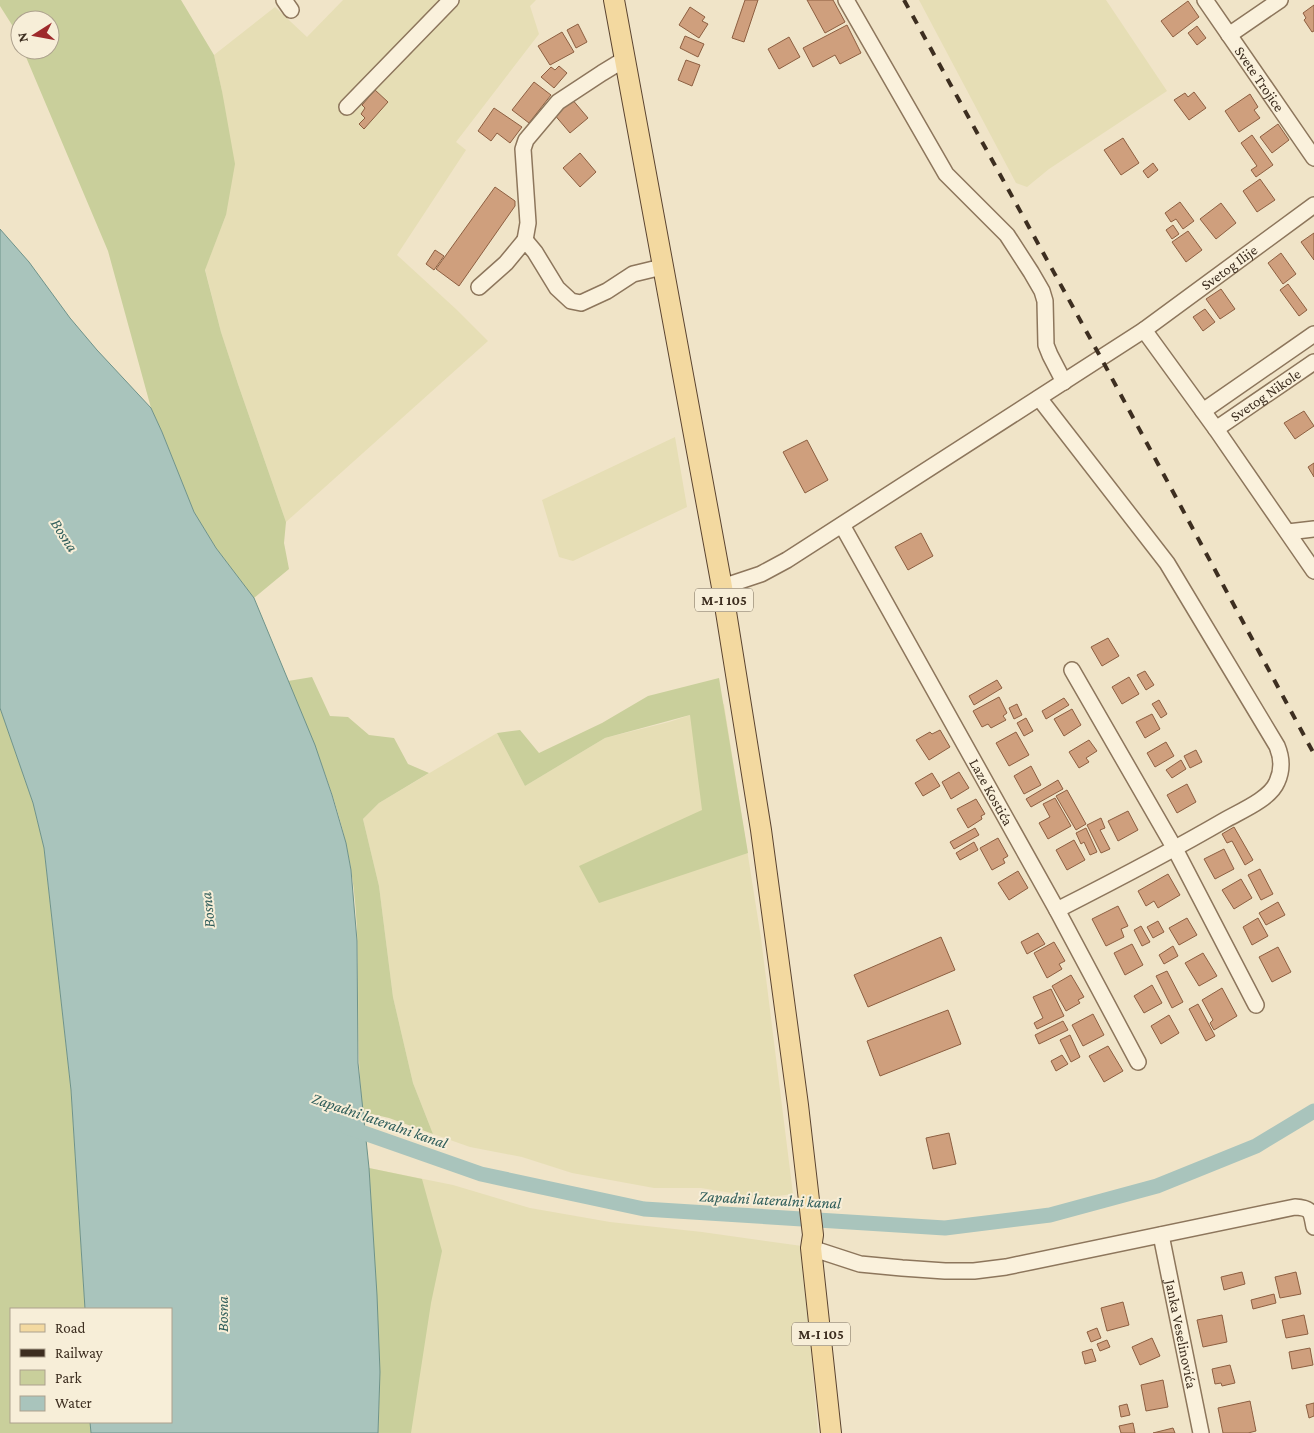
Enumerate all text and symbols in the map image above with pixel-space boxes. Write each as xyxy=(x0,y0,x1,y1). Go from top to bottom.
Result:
north arrow xyxy=(10,10,60,60)
text: N xyxy=(13,31,31,44)
street label: Svete Trojice xyxy=(1231,43,1288,115)
street label: Svetog Ilije xyxy=(1198,241,1261,293)
street label: Svetog Nikole xyxy=(1227,365,1304,425)
water label: Bosna xyxy=(48,515,82,555)
road number: M-I 105 xyxy=(695,588,753,612)
street label: Laze Kostića xyxy=(966,756,1016,828)
water label: Bosna xyxy=(197,891,218,929)
water label: Zapadni lateralni kanal xyxy=(310,1089,451,1153)
water label: Zapadni lateralni kanal xyxy=(698,1187,843,1213)
street label: Janka Veselinovića xyxy=(1161,1276,1200,1390)
water label: Bosna xyxy=(214,1295,231,1332)
legend xyxy=(10,1308,172,1423)
text: Road xyxy=(55,1320,86,1336)
road number: M-I 105 xyxy=(792,1322,850,1346)
text: Railway xyxy=(55,1345,103,1362)
text: Park xyxy=(55,1370,82,1386)
text: Water xyxy=(55,1395,92,1411)

